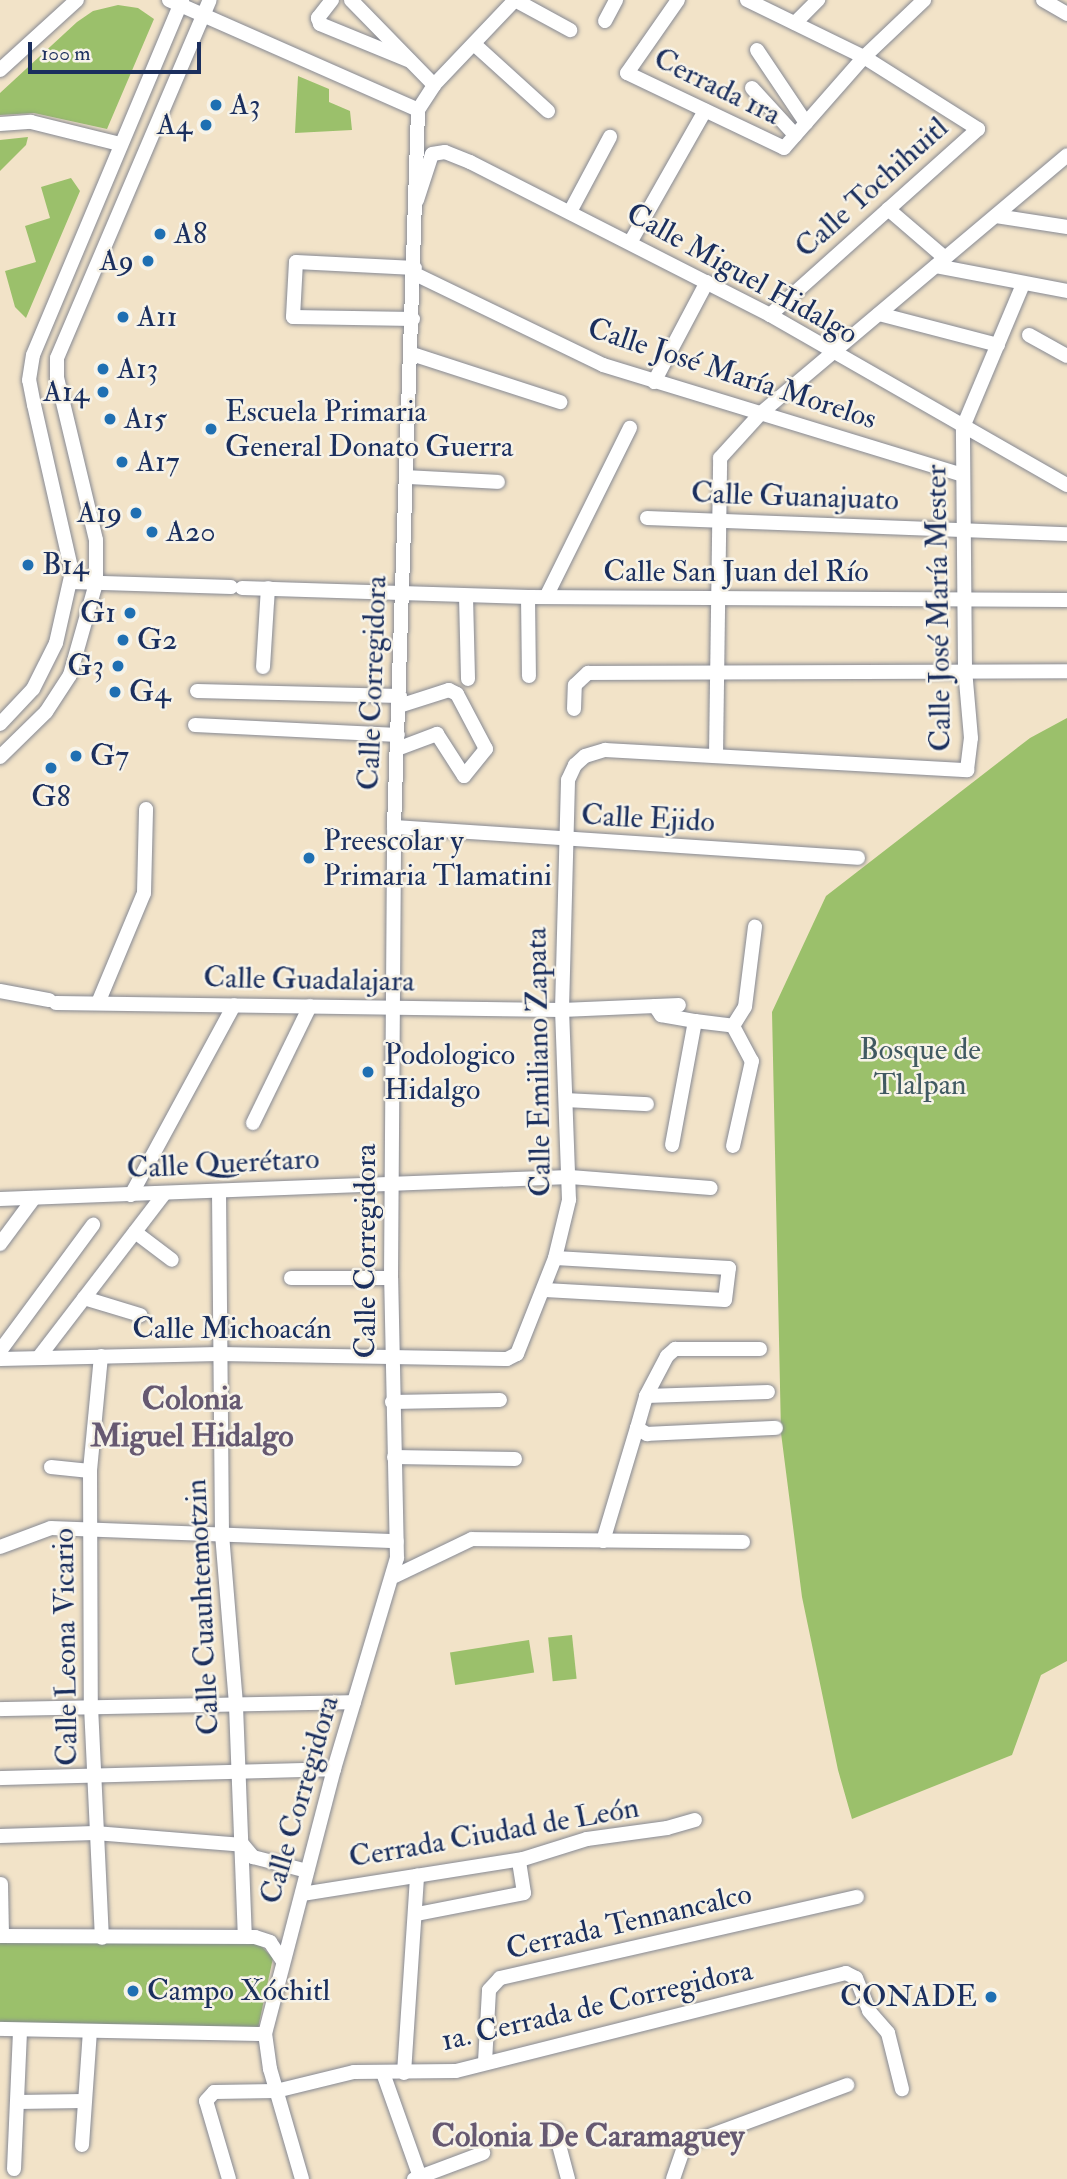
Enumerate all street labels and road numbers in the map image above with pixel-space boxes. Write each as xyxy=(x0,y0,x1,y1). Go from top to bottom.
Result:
street label: Cerrada 1ra xyxy=(648,41,786,133)
street label: Calle Tochihuitl xyxy=(788,110,956,266)
street label: Calle Miguel Hidalgo xyxy=(620,196,864,352)
street label: Calle José María Morelos xyxy=(583,310,881,438)
street label: Calle José María Mester xyxy=(918,464,960,752)
street label: Calle Guanajuato xyxy=(690,475,900,519)
street label: Calle San Juan del Río xyxy=(603,554,869,590)
street label: Calle Corregidora xyxy=(351,575,395,791)
street label: Calle Ejido xyxy=(580,798,716,840)
street label: Calle Emiliano Zapata xyxy=(519,927,559,1197)
street label: Calle Guadalajara xyxy=(203,960,415,1000)
street label: Calle Querétaro xyxy=(126,1141,320,1187)
street label: Calle Corregidora xyxy=(348,1144,384,1358)
street label: Calle Michoacán xyxy=(132,1311,332,1347)
street label: Calle Cuauhtemotzin xyxy=(178,1478,228,1736)
street label: Calle Leona Vicario xyxy=(46,1528,86,1766)
street label: Calle Corregidora xyxy=(253,1692,347,1908)
street label: Cerrada Ciudad de León xyxy=(346,1790,642,1876)
street label: Cerrada Tennancalco xyxy=(503,1876,755,1968)
street label: 1a. Cerrada de Corregidora xyxy=(438,1953,756,2059)

